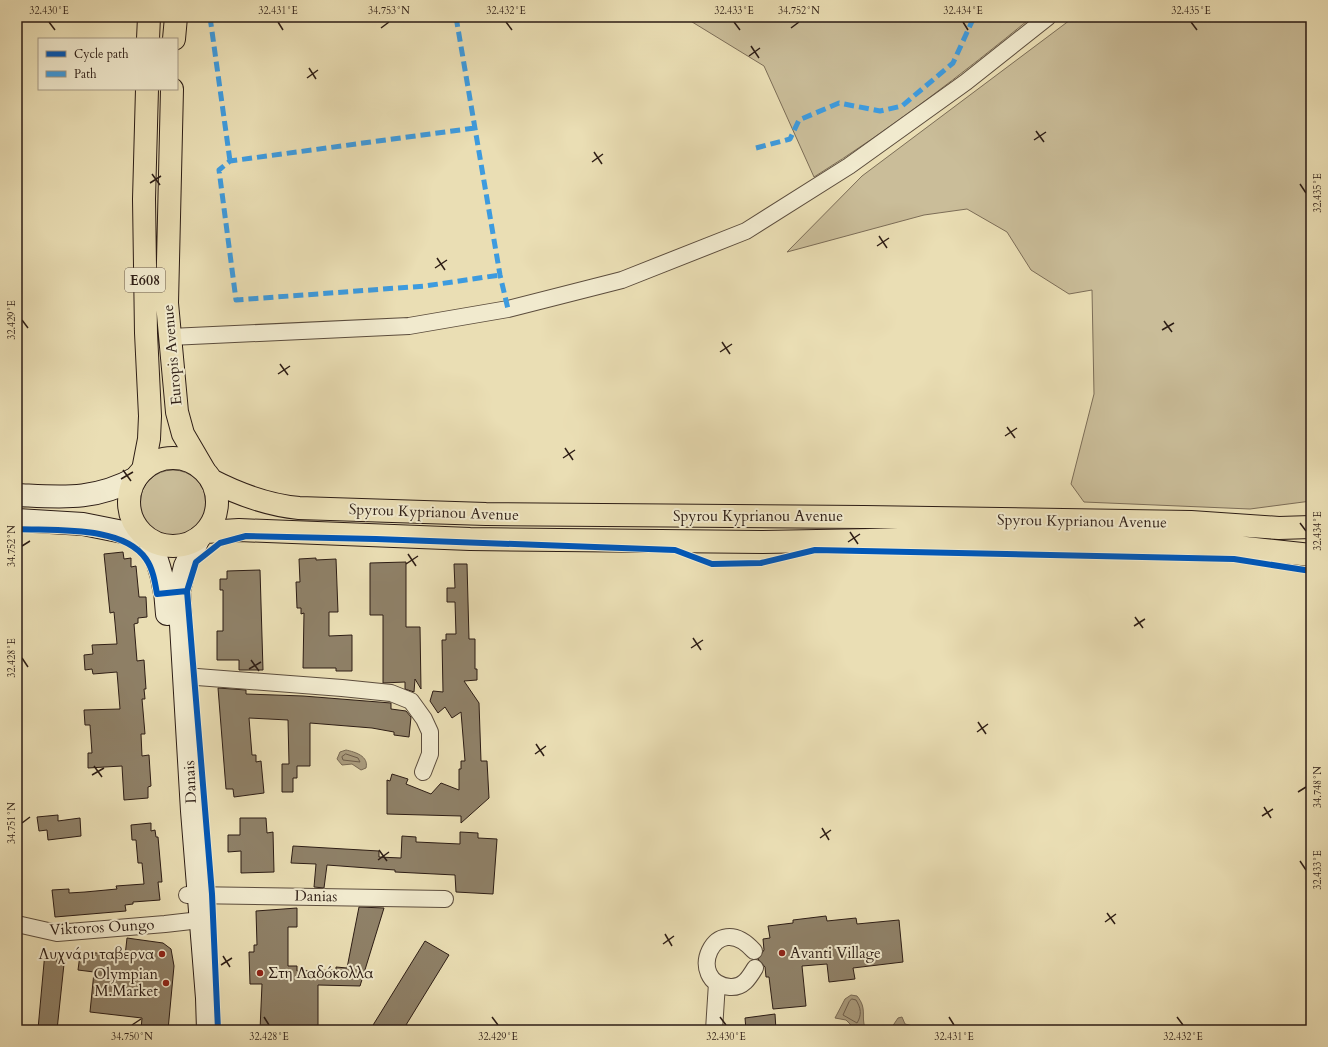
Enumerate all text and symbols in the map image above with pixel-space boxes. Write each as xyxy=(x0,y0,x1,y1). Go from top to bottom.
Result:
text: 32.430°E xyxy=(29,4,69,18)
text: 32.431°E xyxy=(258,4,298,18)
text: 34.753°N xyxy=(368,4,410,18)
text: 32.432°E xyxy=(486,4,526,18)
text: 32.433°E xyxy=(714,4,754,18)
text: 34.752°N xyxy=(778,4,820,18)
text: 32.434°E xyxy=(943,4,983,18)
text: 32.435°E xyxy=(1171,4,1211,18)
legend xyxy=(38,38,178,90)
text: Cycle path xyxy=(74,46,129,62)
text: Path xyxy=(74,66,97,82)
text: 32.435°E xyxy=(1311,173,1325,213)
road number: E608 xyxy=(125,268,165,292)
text: 32.429°E xyxy=(5,300,19,340)
street label: Europis Avenue xyxy=(158,304,186,406)
street label: Spyrou Kyprianou Avenue xyxy=(349,499,520,525)
street label: Spyrou Kyprianou Avenue xyxy=(673,506,843,526)
street label: Spyrou Kyprianou Avenue xyxy=(997,510,1167,532)
text: 32.434°E xyxy=(1311,511,1325,551)
text: 34.752°N xyxy=(5,525,19,567)
text: 32.428°E xyxy=(5,638,19,678)
street label: Danais xyxy=(179,760,201,804)
text: 34.748°N xyxy=(1311,766,1325,808)
text: 34.751°N xyxy=(5,802,19,844)
text: 32.433°E xyxy=(1311,850,1325,890)
street label: Danias xyxy=(294,886,338,906)
street label: Viktoros Oungo xyxy=(49,914,155,940)
place label: Avanti Village xyxy=(790,943,881,963)
place label: Λυχνάρι ταβερνα xyxy=(39,944,154,964)
marker: Avanti Village xyxy=(777,948,787,958)
marker: Λυχνάρι ταβερνα xyxy=(157,949,167,959)
place label: Στη Λαδόκολλα xyxy=(268,963,373,983)
place label: Olympian M.Market xyxy=(93,964,158,1001)
marker: Στη Λαδόκολλα xyxy=(255,968,265,978)
marker: Olympian M.Market xyxy=(161,978,171,988)
text: 34.750°N xyxy=(111,1030,153,1044)
text: 32.428°E xyxy=(249,1030,289,1044)
text: 32.429°E xyxy=(478,1030,518,1044)
text: 32.430°E xyxy=(706,1030,746,1044)
text: 32.431°E xyxy=(934,1030,974,1044)
text: 32.432°E xyxy=(1163,1030,1203,1044)

